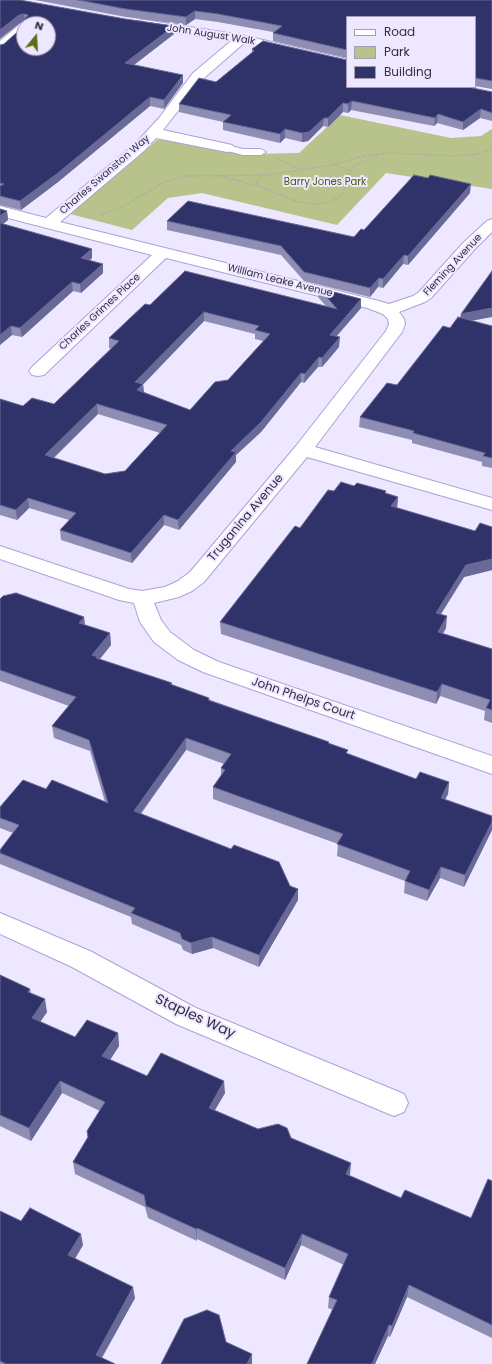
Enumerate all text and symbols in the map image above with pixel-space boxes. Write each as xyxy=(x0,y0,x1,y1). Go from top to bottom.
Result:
north arrow xyxy=(16,16,56,56)
legend xyxy=(346,16,476,88)
text: N xyxy=(33,17,46,34)
street label: John August Walk xyxy=(166,22,256,48)
text: Road xyxy=(384,23,415,40)
text: Park xyxy=(384,43,410,60)
text: Building xyxy=(384,63,432,80)
street label: Charles Swanston Way xyxy=(58,133,152,217)
park label: Barry Jones Park xyxy=(284,176,366,188)
street label: Fleming Avenue xyxy=(421,232,485,298)
street label: William Leake Avenue xyxy=(226,262,334,300)
street label: Charles Grimes Place xyxy=(57,271,143,353)
street label: Truganina Avenue xyxy=(205,471,287,565)
street label: John Phelps Court xyxy=(249,675,357,723)
street label: Staples Way xyxy=(152,991,238,1043)

